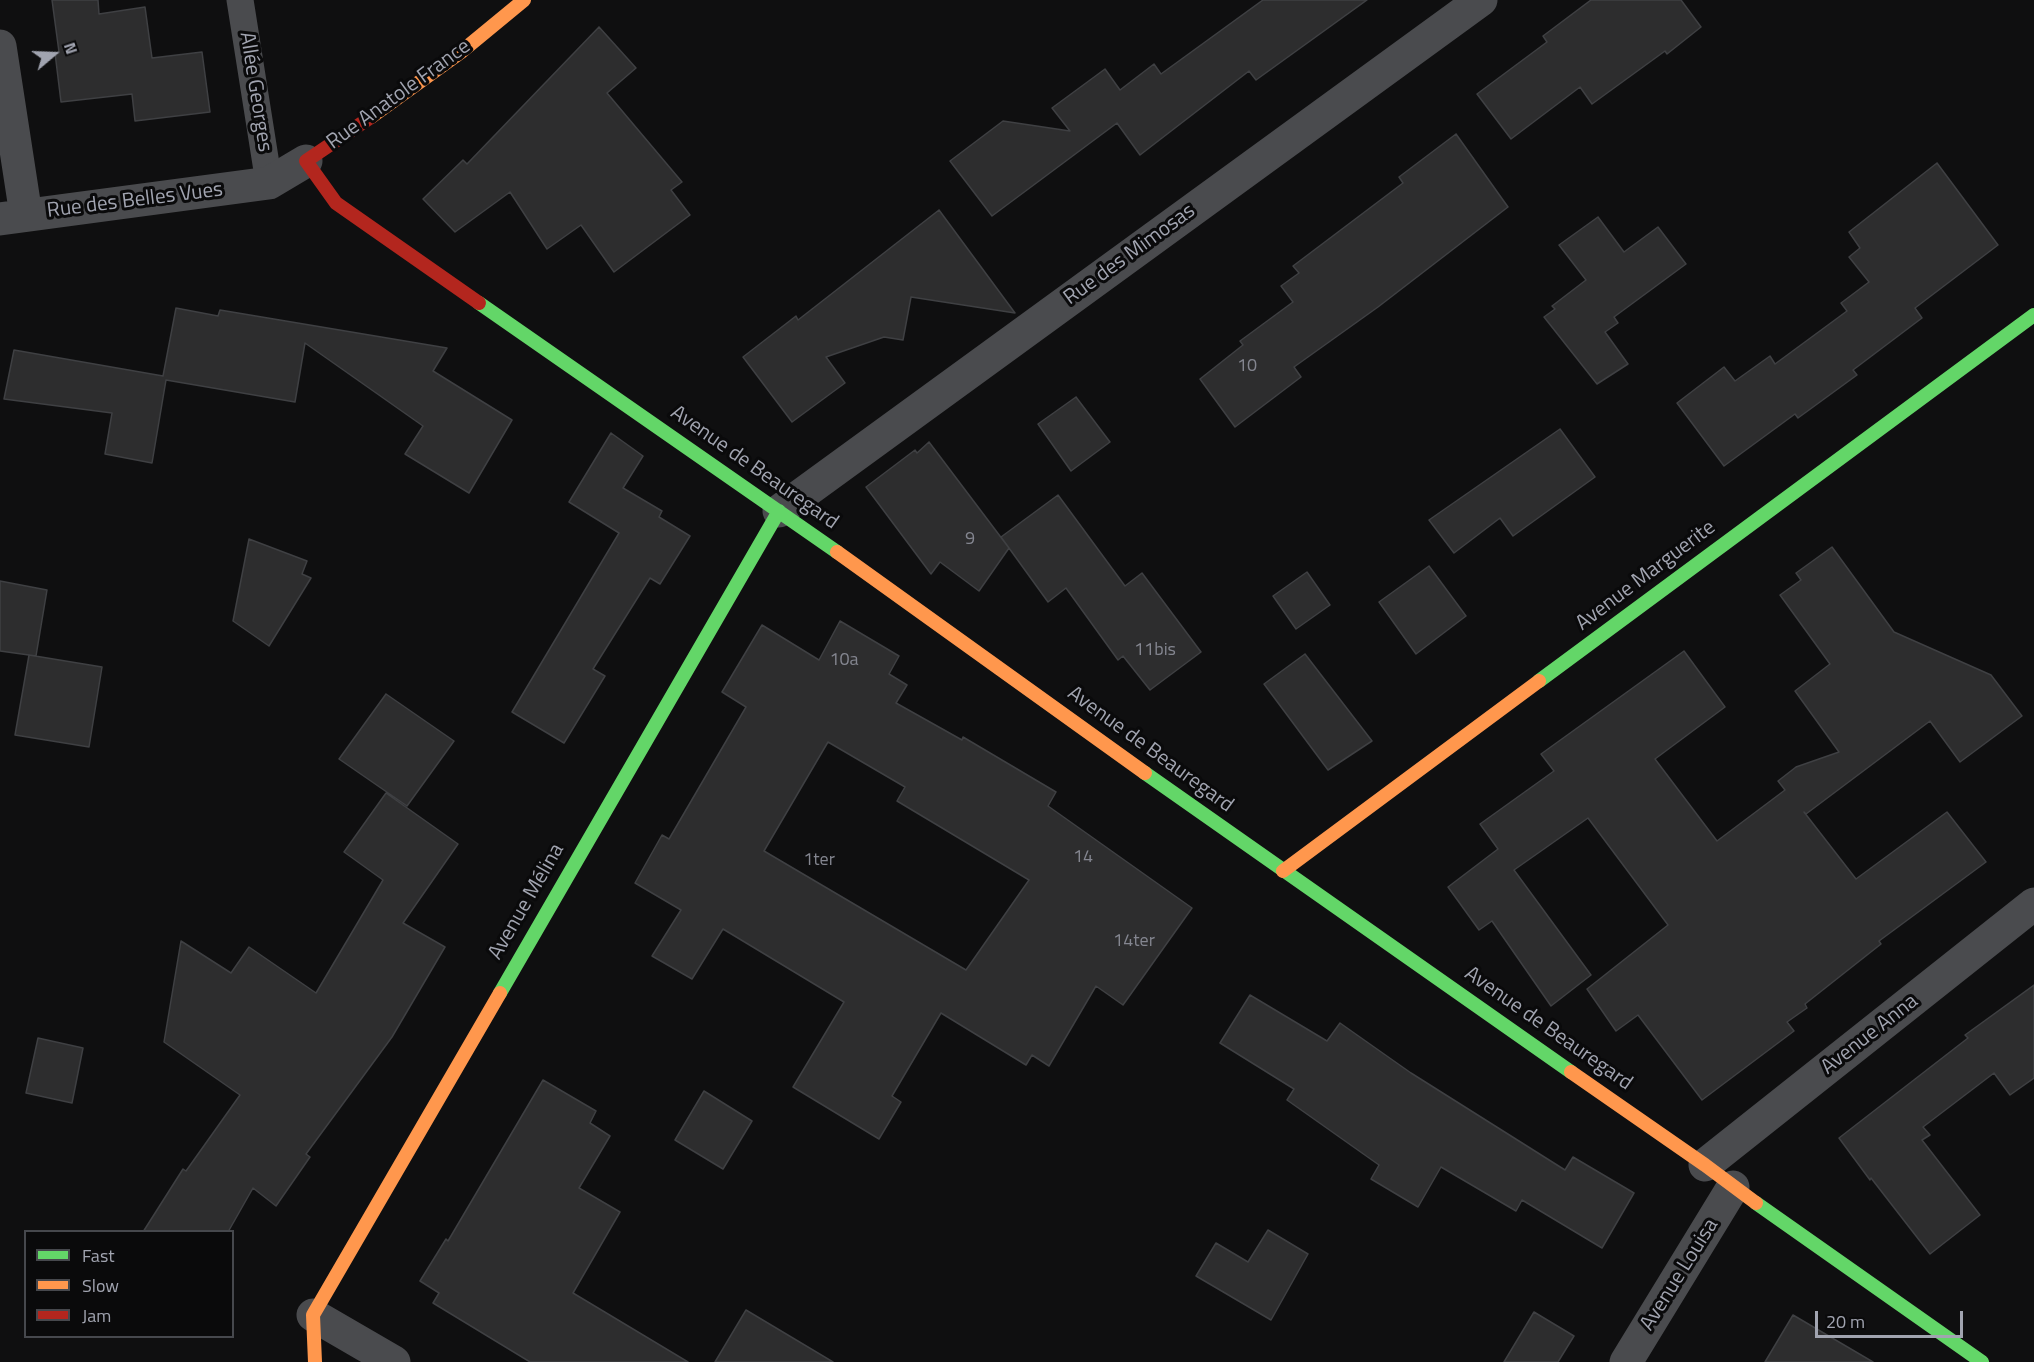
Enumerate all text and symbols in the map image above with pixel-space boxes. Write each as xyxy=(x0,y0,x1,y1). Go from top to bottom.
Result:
north arrow xyxy=(24,24,84,84)
street label: Allée Georges xyxy=(233,30,277,154)
street label: Rue Anatole France xyxy=(322,34,476,156)
text: N xyxy=(58,39,84,57)
street label: Rue des Belles Vues xyxy=(46,178,224,224)
street label: Rue des Mimosas xyxy=(1059,199,1201,311)
house number: 10 xyxy=(1237,356,1257,378)
street label: Avenue de Beauregard xyxy=(665,401,843,535)
street label: Avenue Marguerite xyxy=(1571,515,1721,637)
house number: 9 xyxy=(965,529,975,551)
house number: 11bis xyxy=(1134,640,1176,662)
house number: 10a xyxy=(829,650,859,672)
street label: Avenue de Beauregard xyxy=(1062,681,1238,819)
street label: Avenue Mélina xyxy=(484,840,570,964)
house number: 14 xyxy=(1073,847,1093,869)
house number: 1ter xyxy=(803,850,835,872)
house number: 14ter xyxy=(1113,931,1155,953)
street label: Avenue de Beauregard xyxy=(1459,962,1637,1096)
street label: Avenue Anna xyxy=(1817,989,1923,1081)
street label: Avenue Louisa xyxy=(1636,1214,1724,1336)
legend xyxy=(24,1230,234,1338)
text: Fast xyxy=(82,1242,115,1269)
text: Slow xyxy=(82,1272,119,1299)
scale bar xyxy=(1818,1299,1966,1337)
text: Jam xyxy=(82,1302,111,1329)
text: 20 m xyxy=(1826,1308,1865,1335)

